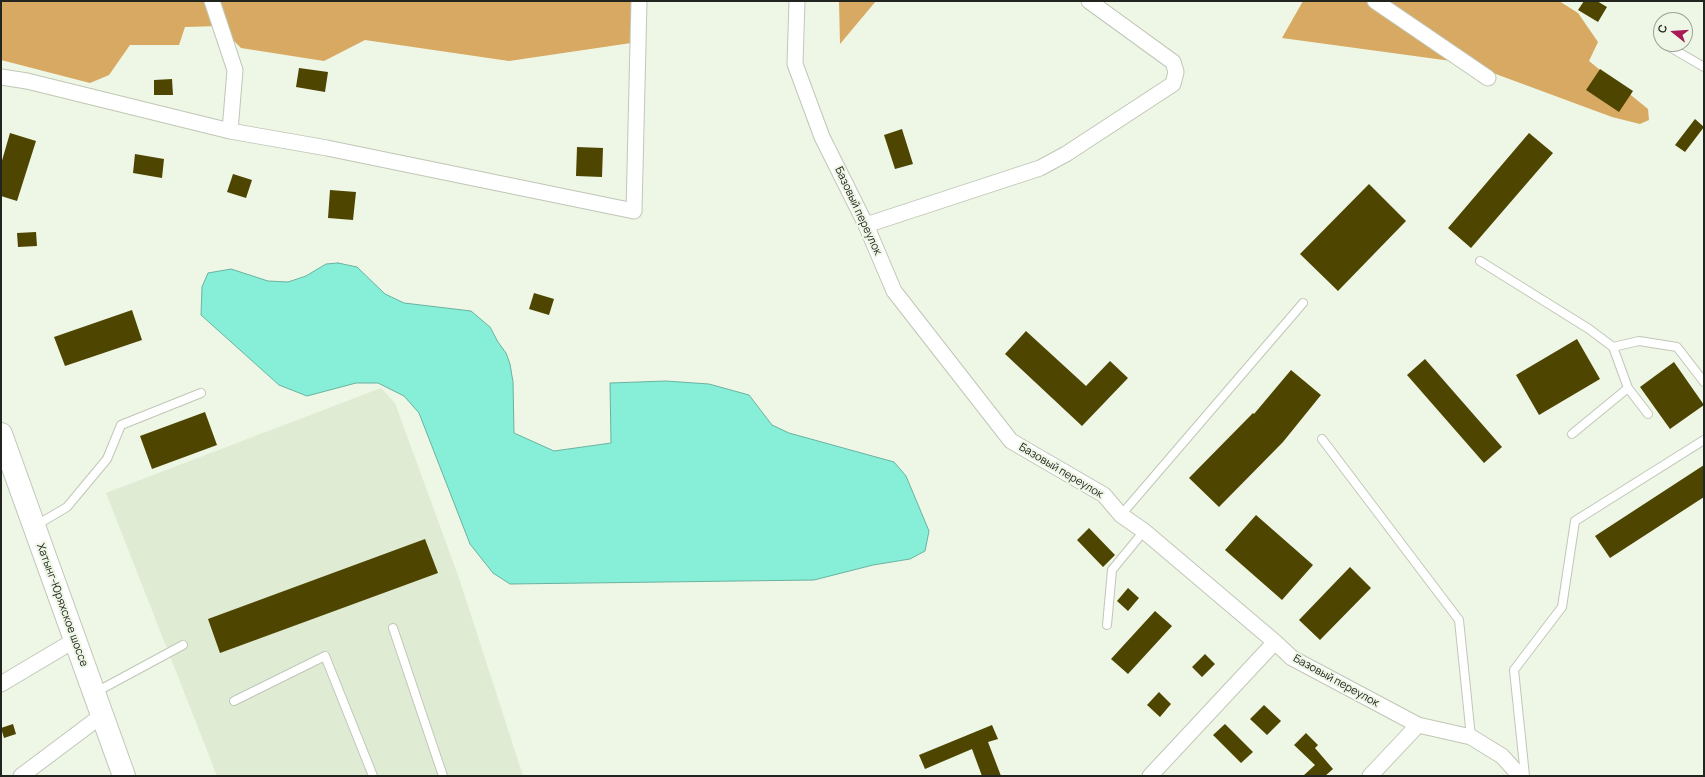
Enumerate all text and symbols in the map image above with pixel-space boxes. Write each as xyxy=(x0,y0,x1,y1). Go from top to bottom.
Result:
north arrow xyxy=(1653,12,1693,52)
text: С xyxy=(1654,23,1670,35)
street label: Базовый переулок xyxy=(832,165,884,257)
street label: Базовый переулок xyxy=(1016,441,1106,501)
street label: Хатынг-Юряхское шоссе xyxy=(34,542,90,668)
street label: Базовый переулок xyxy=(1291,652,1381,710)

